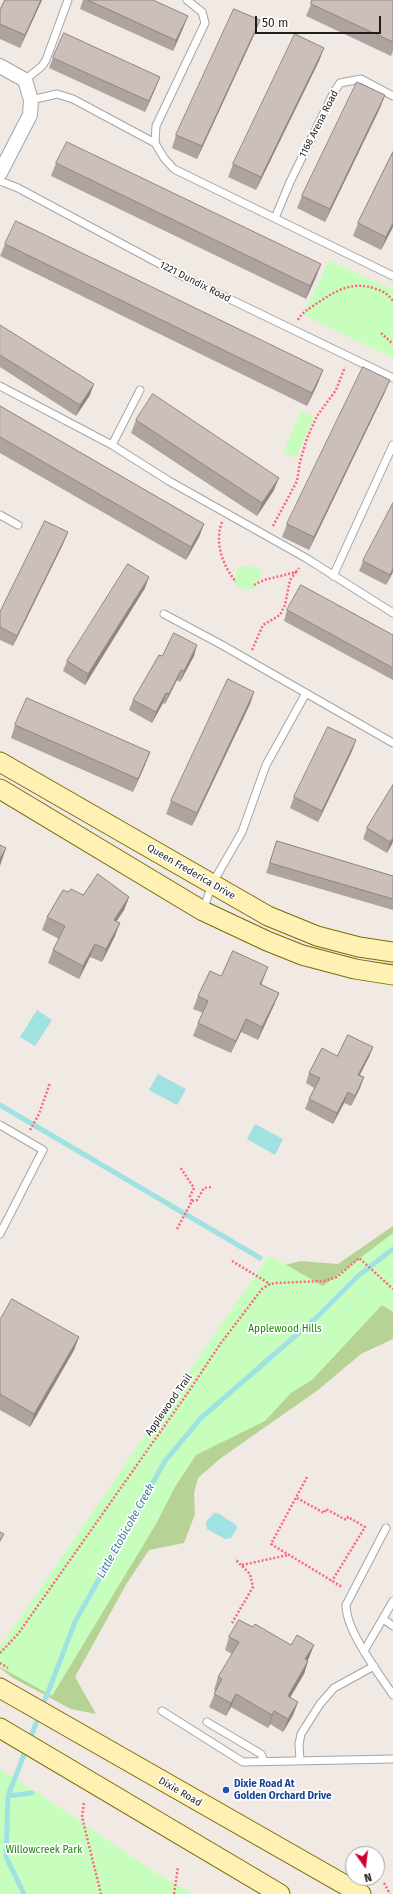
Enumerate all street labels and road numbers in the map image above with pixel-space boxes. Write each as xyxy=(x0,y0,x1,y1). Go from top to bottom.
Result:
street label: 1168 Arena Road xyxy=(297,88,341,160)
street label: 1221 Dundix Road xyxy=(157,259,233,305)
street label: Queen Frederica Drive xyxy=(145,842,237,902)
street label: Applewood Trail xyxy=(143,1372,195,1438)
street label: Dixie Road xyxy=(156,1775,204,1809)

